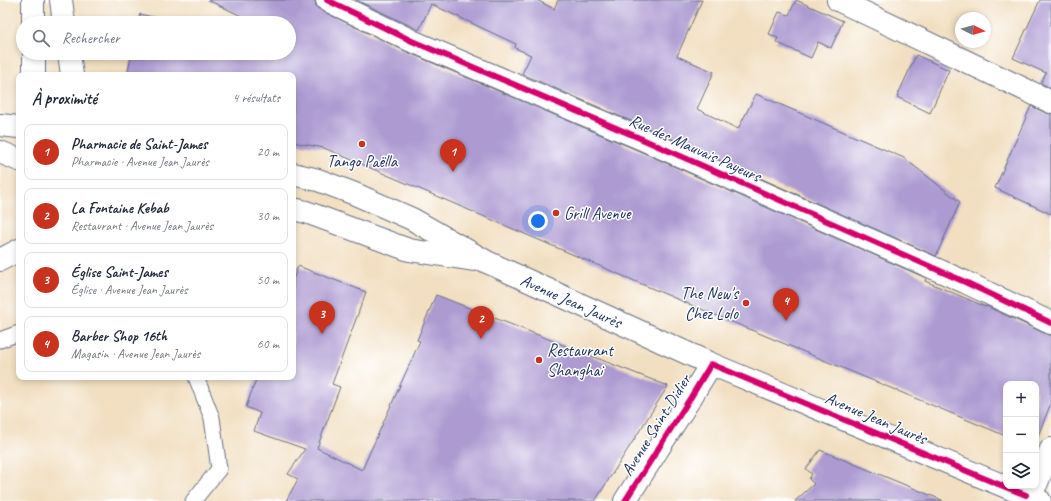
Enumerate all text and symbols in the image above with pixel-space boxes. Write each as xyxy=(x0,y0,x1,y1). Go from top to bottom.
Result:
north arrow xyxy=(955,12,991,48)
search box xyxy=(16,16,296,60)
icon: search xyxy=(30,27,52,49)
text: Rechercher xyxy=(62,29,120,48)
text: À proximité xyxy=(32,88,97,109)
text: 4 résultats xyxy=(232,90,280,106)
street label: Rue des Mauvais Payeurs xyxy=(626,110,766,187)
text: Pharmacie de Saint-James xyxy=(71,135,207,154)
marker: Tango Paëlla xyxy=(357,139,367,149)
pin: 1 xyxy=(440,139,466,172)
text: 1 xyxy=(43,144,49,160)
text: 20 m xyxy=(257,144,279,160)
place label: Tango Paëlla xyxy=(327,151,399,172)
text: Pharmacie · Avenue Jean Jaurès xyxy=(71,154,209,170)
text: La Fontaine Kebab xyxy=(71,199,169,218)
place label: Grill Avenue xyxy=(564,203,632,224)
text: 2 xyxy=(43,208,49,224)
text: 30 m xyxy=(257,208,279,224)
marker: Grill Avenue xyxy=(551,208,561,218)
your location xyxy=(528,211,548,231)
text: Restaurant · Avenue Jean Jaurès xyxy=(71,218,213,234)
text: Église Saint-James xyxy=(71,263,168,282)
street label: Avenue Jean Jaurès xyxy=(517,269,627,333)
text: 3 xyxy=(43,272,49,288)
text: 50 m xyxy=(257,272,279,288)
text: Église · Avenue Jean Jaurès xyxy=(71,282,188,298)
place label: The New's Chez Lolo xyxy=(681,283,740,324)
pin: 4 xyxy=(773,288,799,321)
marker: The New's Chez Lolo xyxy=(741,298,751,308)
pin: 3 xyxy=(309,301,335,334)
pin: 2 xyxy=(468,306,494,339)
text: Barber Shop 16th xyxy=(71,327,167,346)
text: 4 xyxy=(43,336,49,352)
text: 60 m xyxy=(257,336,279,352)
place label: Restaurant Shanghai xyxy=(547,340,615,381)
text: Magasin · Avenue Jean Jaurès xyxy=(71,346,200,362)
marker: Restaurant Shanghai xyxy=(534,355,544,365)
street label: Avenue Saint-Didier xyxy=(617,369,696,480)
map controls xyxy=(1003,381,1039,489)
button: + xyxy=(1003,381,1039,417)
street label: Avenue Jean Jaurès xyxy=(822,387,932,450)
button: − xyxy=(1003,417,1039,453)
button: layers xyxy=(1003,453,1039,489)

